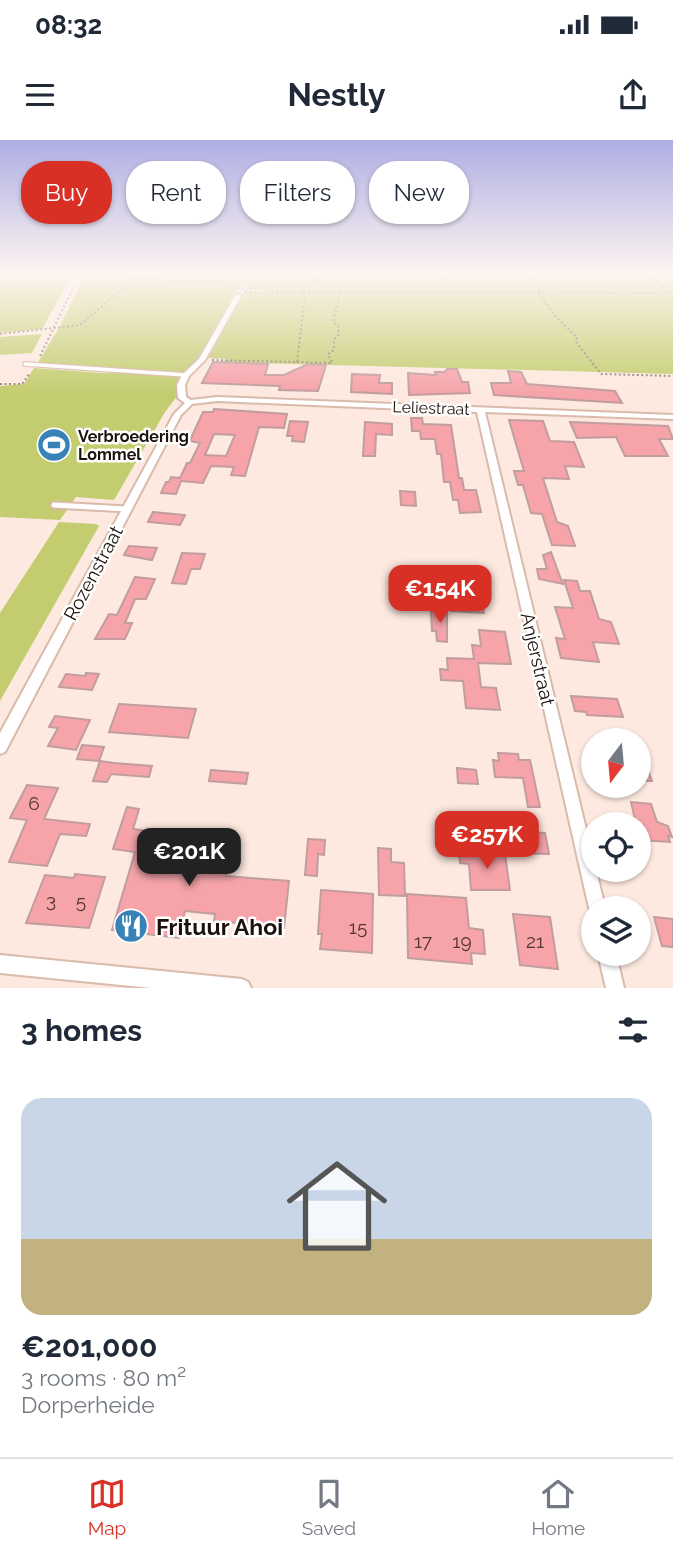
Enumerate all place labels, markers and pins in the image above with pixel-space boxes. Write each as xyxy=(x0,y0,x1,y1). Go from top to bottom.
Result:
sports icon: Verbroedering Lommel xyxy=(35,426,73,464)
place label: Verbroedering Lommel xyxy=(78,427,189,464)
pin: €154K xyxy=(391,566,489,625)
pin: €257K xyxy=(438,812,536,871)
pin: €201K xyxy=(140,828,238,888)
restaurant icon: Frituur Ahoi xyxy=(112,907,150,945)
place label: Frituur Ahoi xyxy=(156,913,283,940)

